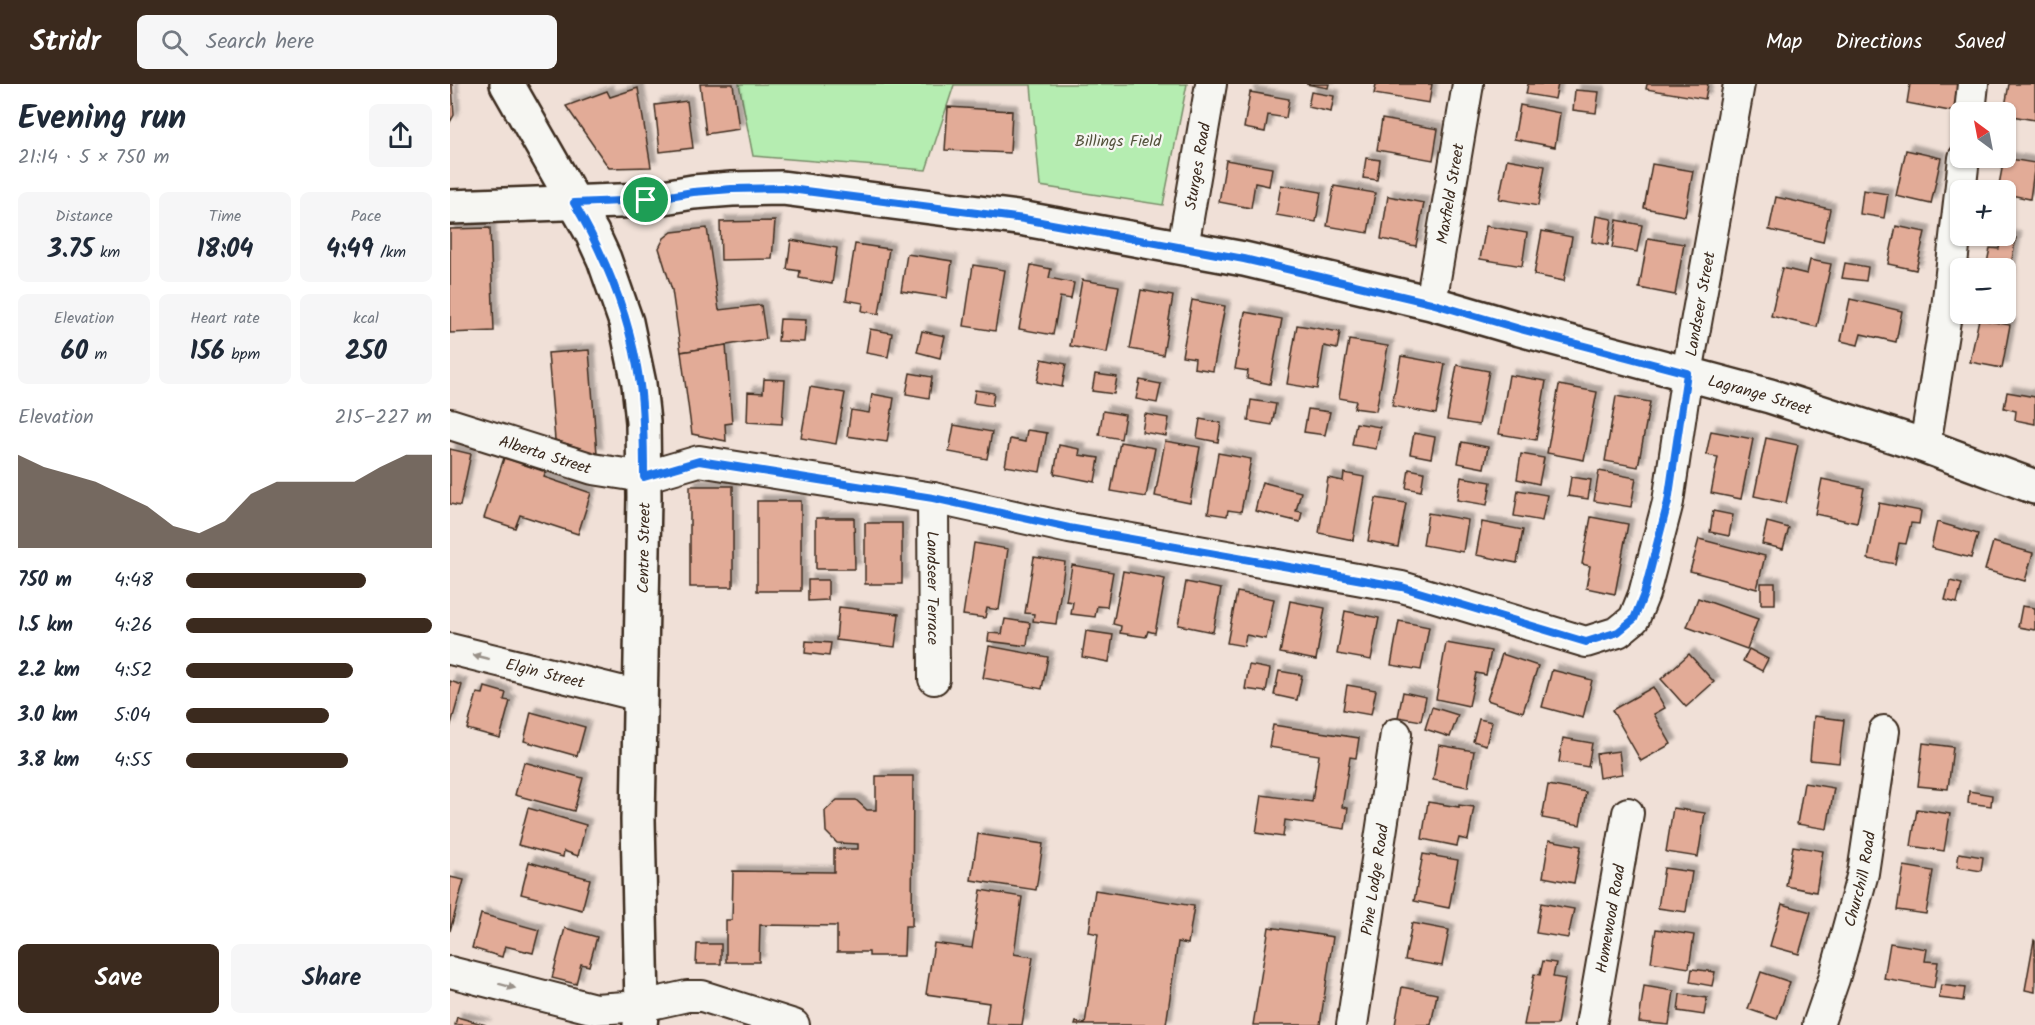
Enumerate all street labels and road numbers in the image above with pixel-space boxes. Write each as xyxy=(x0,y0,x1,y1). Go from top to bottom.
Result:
street label: Sturges Road xyxy=(1179,120,1218,212)
street label: Maxfield Street xyxy=(1430,141,1472,246)
street label: Landseer Street xyxy=(1679,249,1723,359)
street label: Lagrange Street xyxy=(1705,369,1815,423)
street label: Alberta Street xyxy=(496,429,595,482)
street label: Centre Street xyxy=(631,502,658,594)
street label: Landseer Terrace xyxy=(919,531,945,645)
street label: Elgin Street xyxy=(503,652,588,696)
street label: Pine Lodge Road xyxy=(1355,822,1396,937)
street label: Churchill Road xyxy=(1838,829,1883,930)
street label: Homewood Road xyxy=(1589,862,1633,975)

